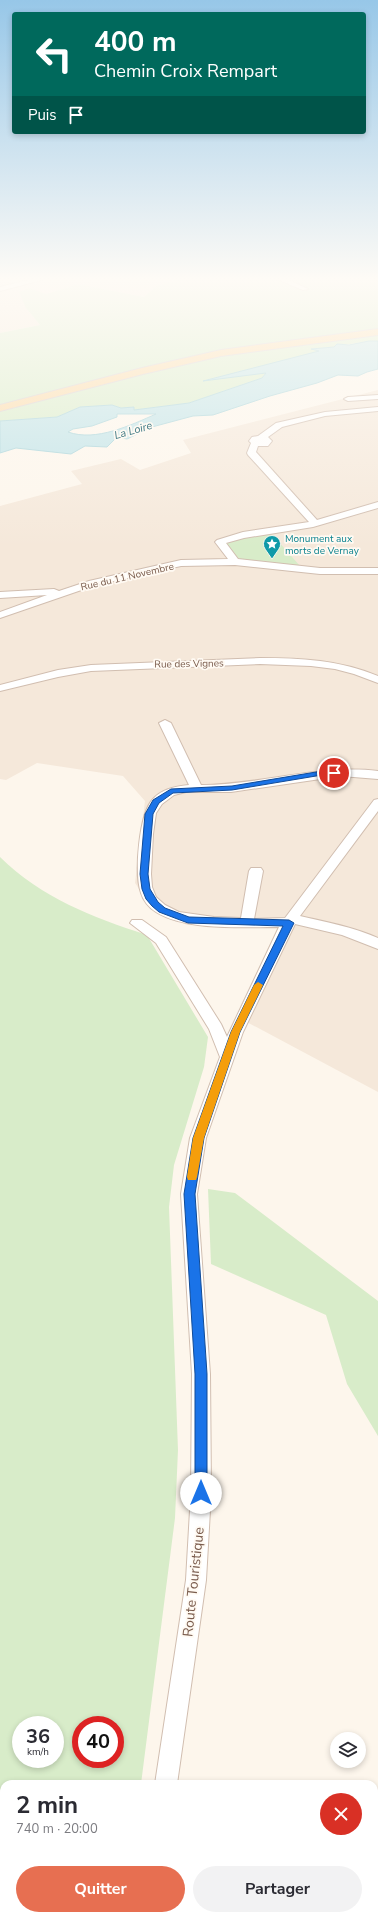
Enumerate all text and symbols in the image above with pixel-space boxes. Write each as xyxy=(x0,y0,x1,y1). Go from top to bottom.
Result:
text: 400 m xyxy=(94,23,177,61)
icon: left xyxy=(28,28,80,80)
text: Chemin Croix Rempart xyxy=(94,59,277,83)
icon: arrive xyxy=(65,104,87,126)
text: Puis xyxy=(28,105,57,125)
water label: La Loire xyxy=(112,418,154,443)
place label: Monument aux morts de Vernay xyxy=(285,532,360,558)
place icon: Monument aux morts de Vernay xyxy=(262,534,282,559)
street label: Rue du 11 Novembre xyxy=(79,559,175,595)
street label: Rue des Vignes xyxy=(154,656,224,672)
pin xyxy=(317,756,351,790)
icon: arrive xyxy=(323,762,345,784)
position arrow xyxy=(180,1472,222,1514)
street label: Route Touristique xyxy=(178,1526,209,1638)
speed limit sign: 40 xyxy=(72,1716,124,1768)
text: 36 xyxy=(26,1723,50,1750)
map controls xyxy=(330,1732,366,1768)
button: layers xyxy=(330,1732,366,1768)
text: km/h xyxy=(27,1745,49,1759)
text: 2 min xyxy=(16,1789,78,1821)
button: close xyxy=(320,1793,362,1835)
text: 740 m · 20:00 xyxy=(16,1820,98,1838)
button: Quitter xyxy=(16,1866,185,1912)
button: Partager xyxy=(193,1866,362,1912)

